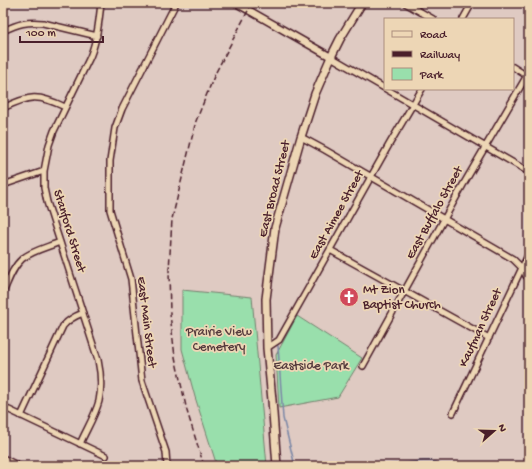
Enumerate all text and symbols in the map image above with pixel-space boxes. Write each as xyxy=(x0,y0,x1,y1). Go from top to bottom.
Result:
scale bar xyxy=(20,18,103,44)
legend xyxy=(384,18,514,90)
text: 100 m xyxy=(25,27,56,41)
text: Road xyxy=(420,29,447,43)
text: Railway xyxy=(420,49,460,63)
text: Park xyxy=(419,69,445,83)
street label: East Broad Street xyxy=(256,137,295,239)
street label: East Buffalo Street xyxy=(403,163,468,262)
street label: East Aimee Street xyxy=(306,166,368,262)
street label: Stanford Street xyxy=(49,188,89,276)
street label: East Main Street xyxy=(133,276,159,370)
place label: Mt Zion Baptist Church xyxy=(362,283,441,313)
street label: Kaufman Street xyxy=(456,285,506,370)
church icon: Mt Zion Baptist Church xyxy=(338,286,360,308)
park label: Prairie View Cemetery xyxy=(185,325,252,355)
park label: Eastside Park xyxy=(273,359,350,374)
north arrow xyxy=(474,411,514,451)
text: N xyxy=(495,423,508,434)

